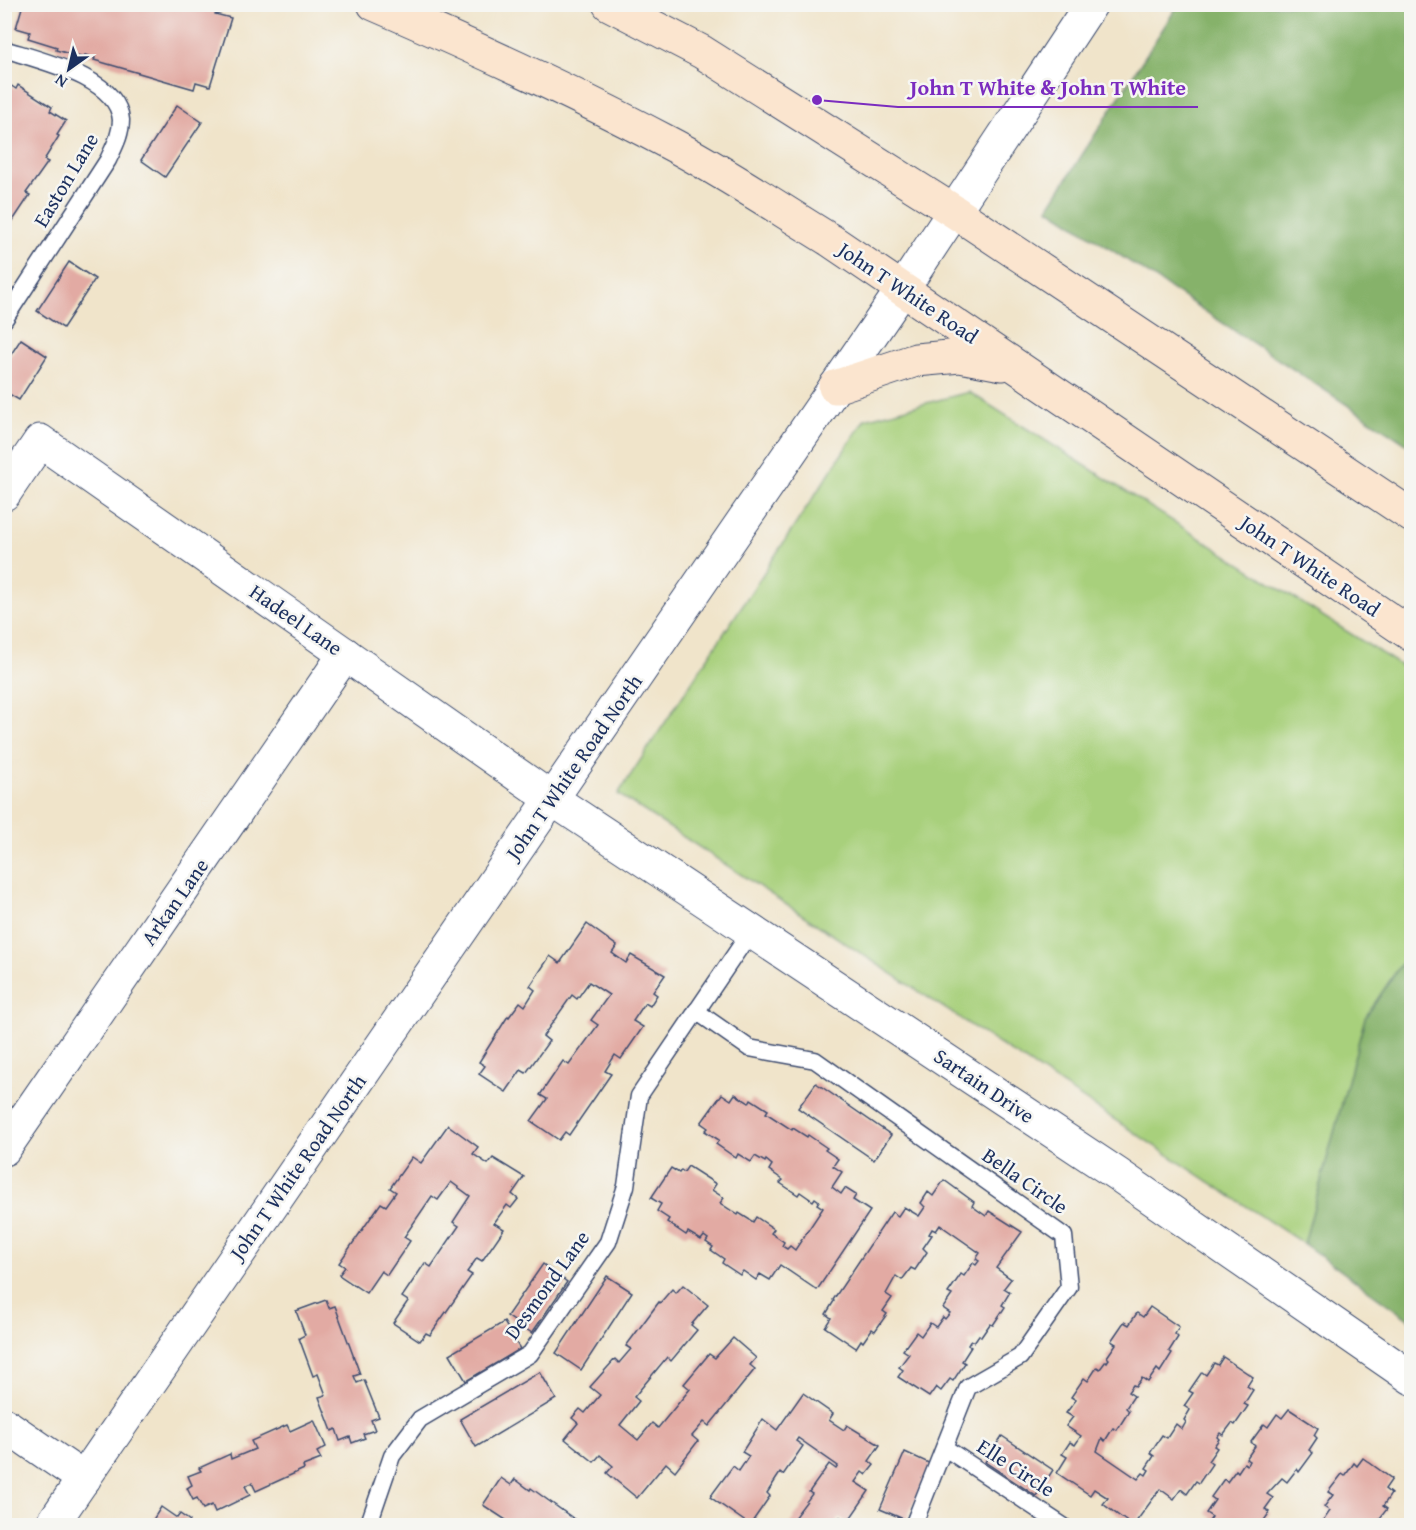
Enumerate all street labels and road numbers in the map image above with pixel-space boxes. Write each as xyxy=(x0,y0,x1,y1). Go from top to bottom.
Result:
street label: Easton Lane xyxy=(25,127,106,233)
street label: John T White Road xyxy=(829,232,985,352)
street label: John T White Road xyxy=(1231,505,1387,625)
street label: Hadeel Lane xyxy=(244,576,349,663)
street label: John T White Road North xyxy=(496,667,650,868)
street label: Arkan Lane xyxy=(133,852,216,952)
street label: Sartain Drive xyxy=(928,1040,1041,1131)
street label: John T White Road North xyxy=(220,1067,374,1268)
street label: Bella Circle xyxy=(976,1140,1075,1222)
street label: Desmond Lane xyxy=(496,1224,597,1346)
street label: Elle Circle xyxy=(971,1431,1061,1504)

